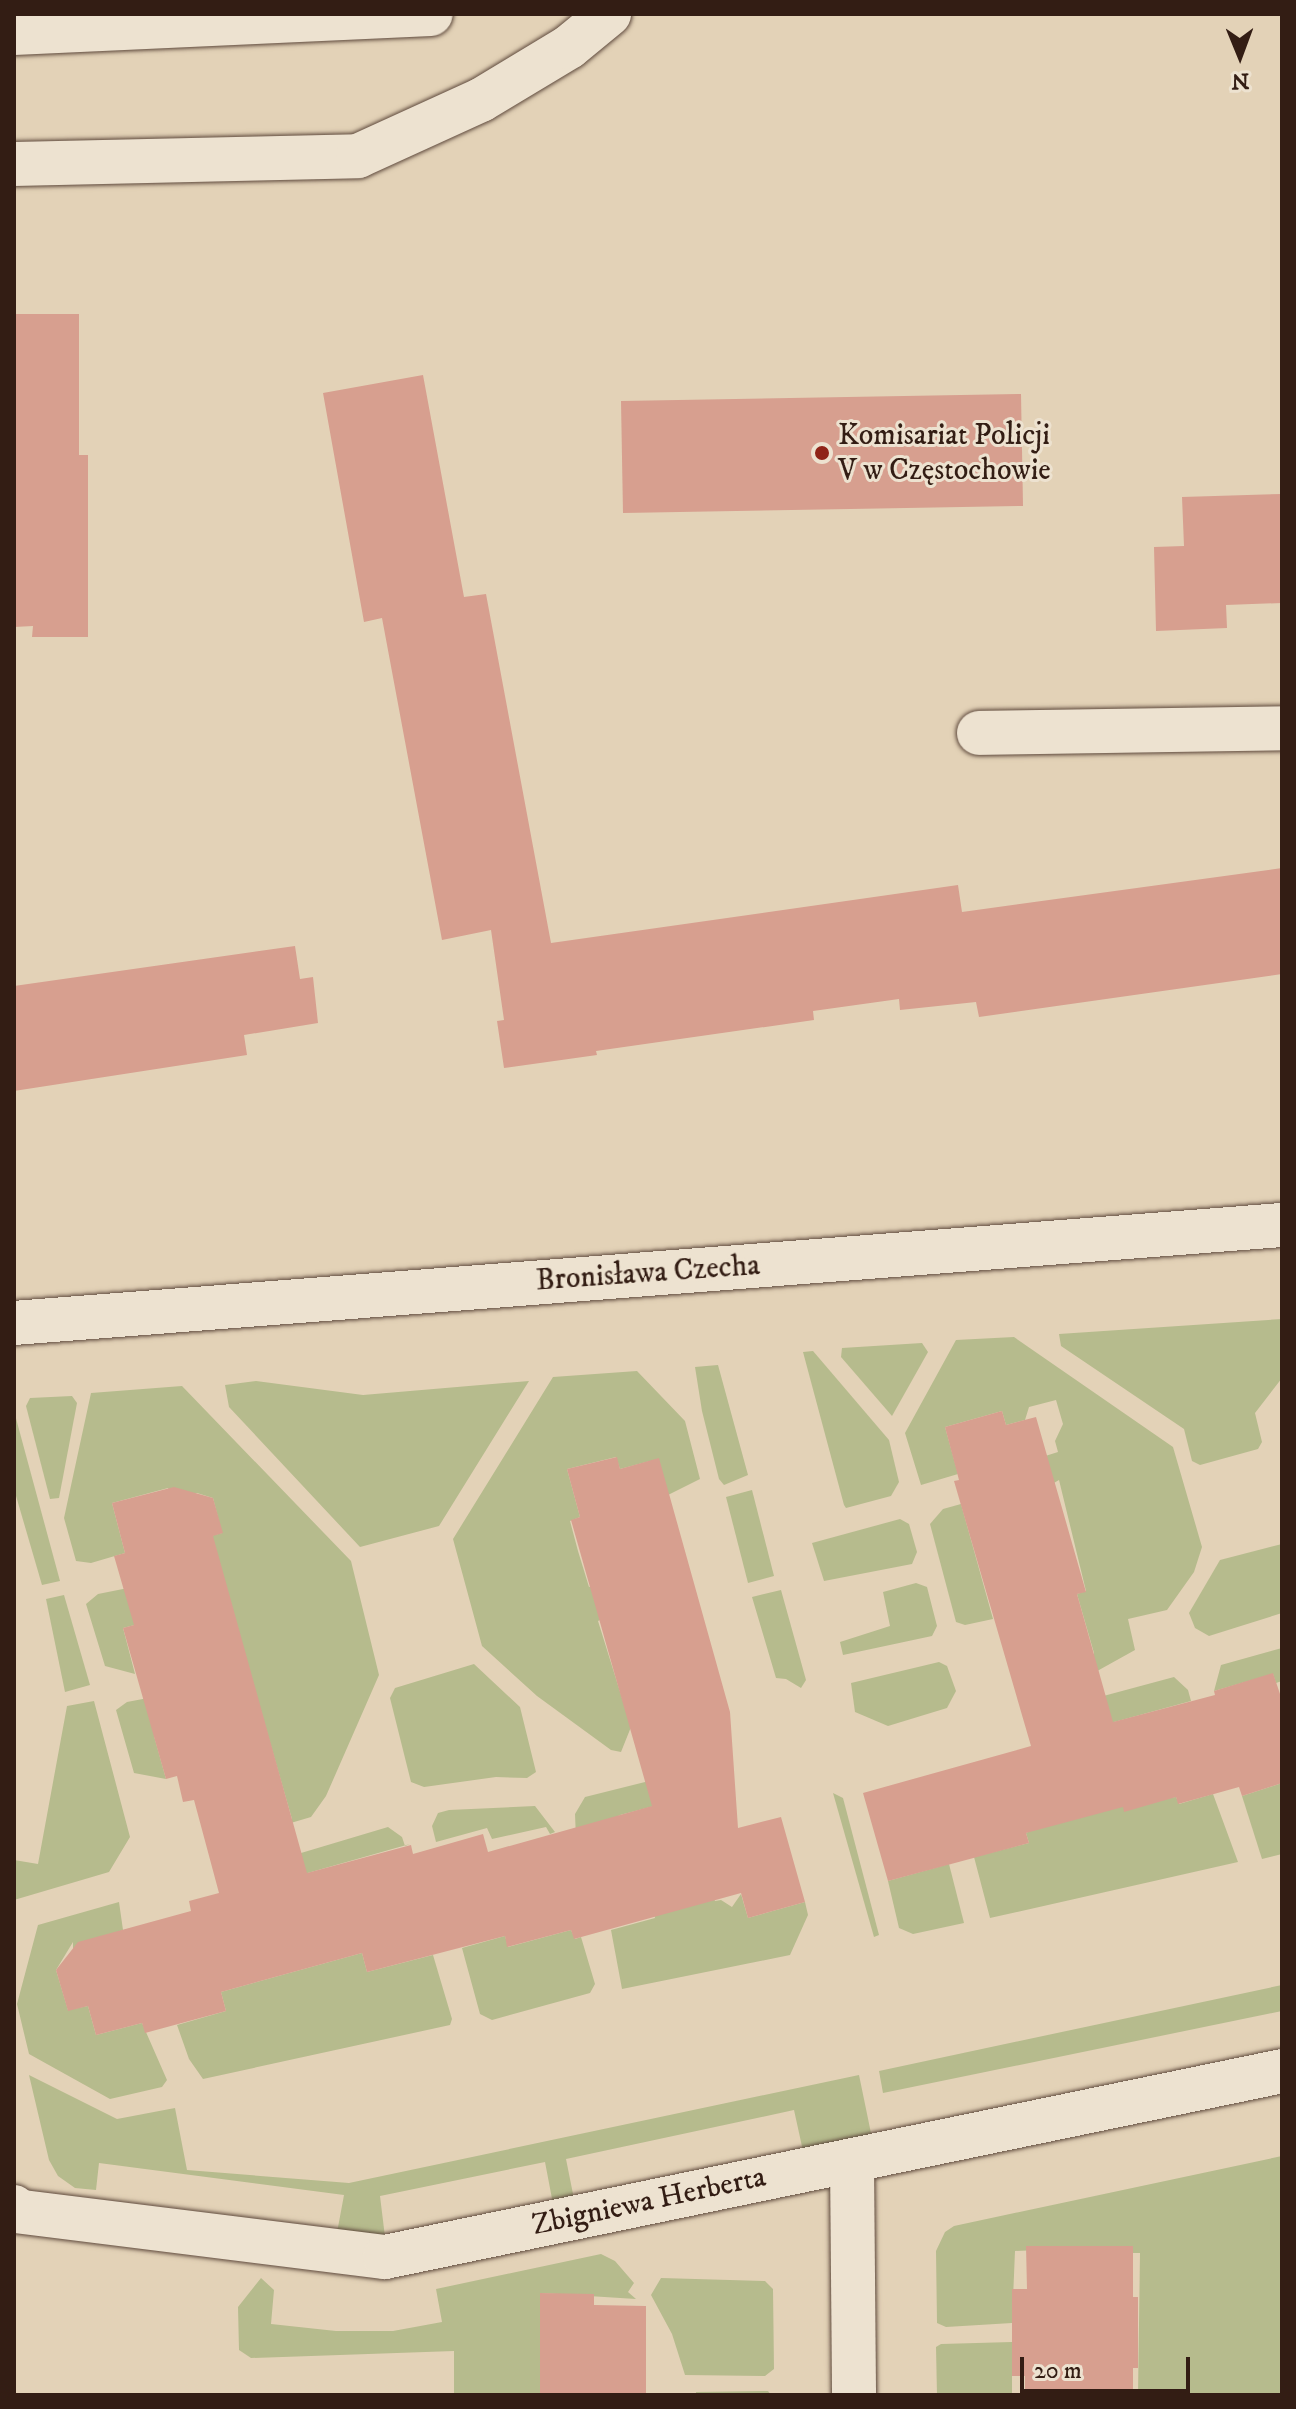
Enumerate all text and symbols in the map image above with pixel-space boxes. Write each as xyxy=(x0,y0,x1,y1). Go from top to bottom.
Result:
north arrow xyxy=(1200,16,1280,96)
text: N xyxy=(1231,67,1250,94)
place label: Komisariat Policji V w Częstochowie xyxy=(838,418,1051,488)
marker: Komisariat Policji V w Częstochowie xyxy=(813,444,831,462)
street label: Bronisława Czecha xyxy=(535,1248,761,1300)
street label: Zbigniewa Herberta xyxy=(529,2160,769,2244)
scale bar xyxy=(1024,2341,1194,2391)
text: 20 m xyxy=(1034,2356,1082,2386)

